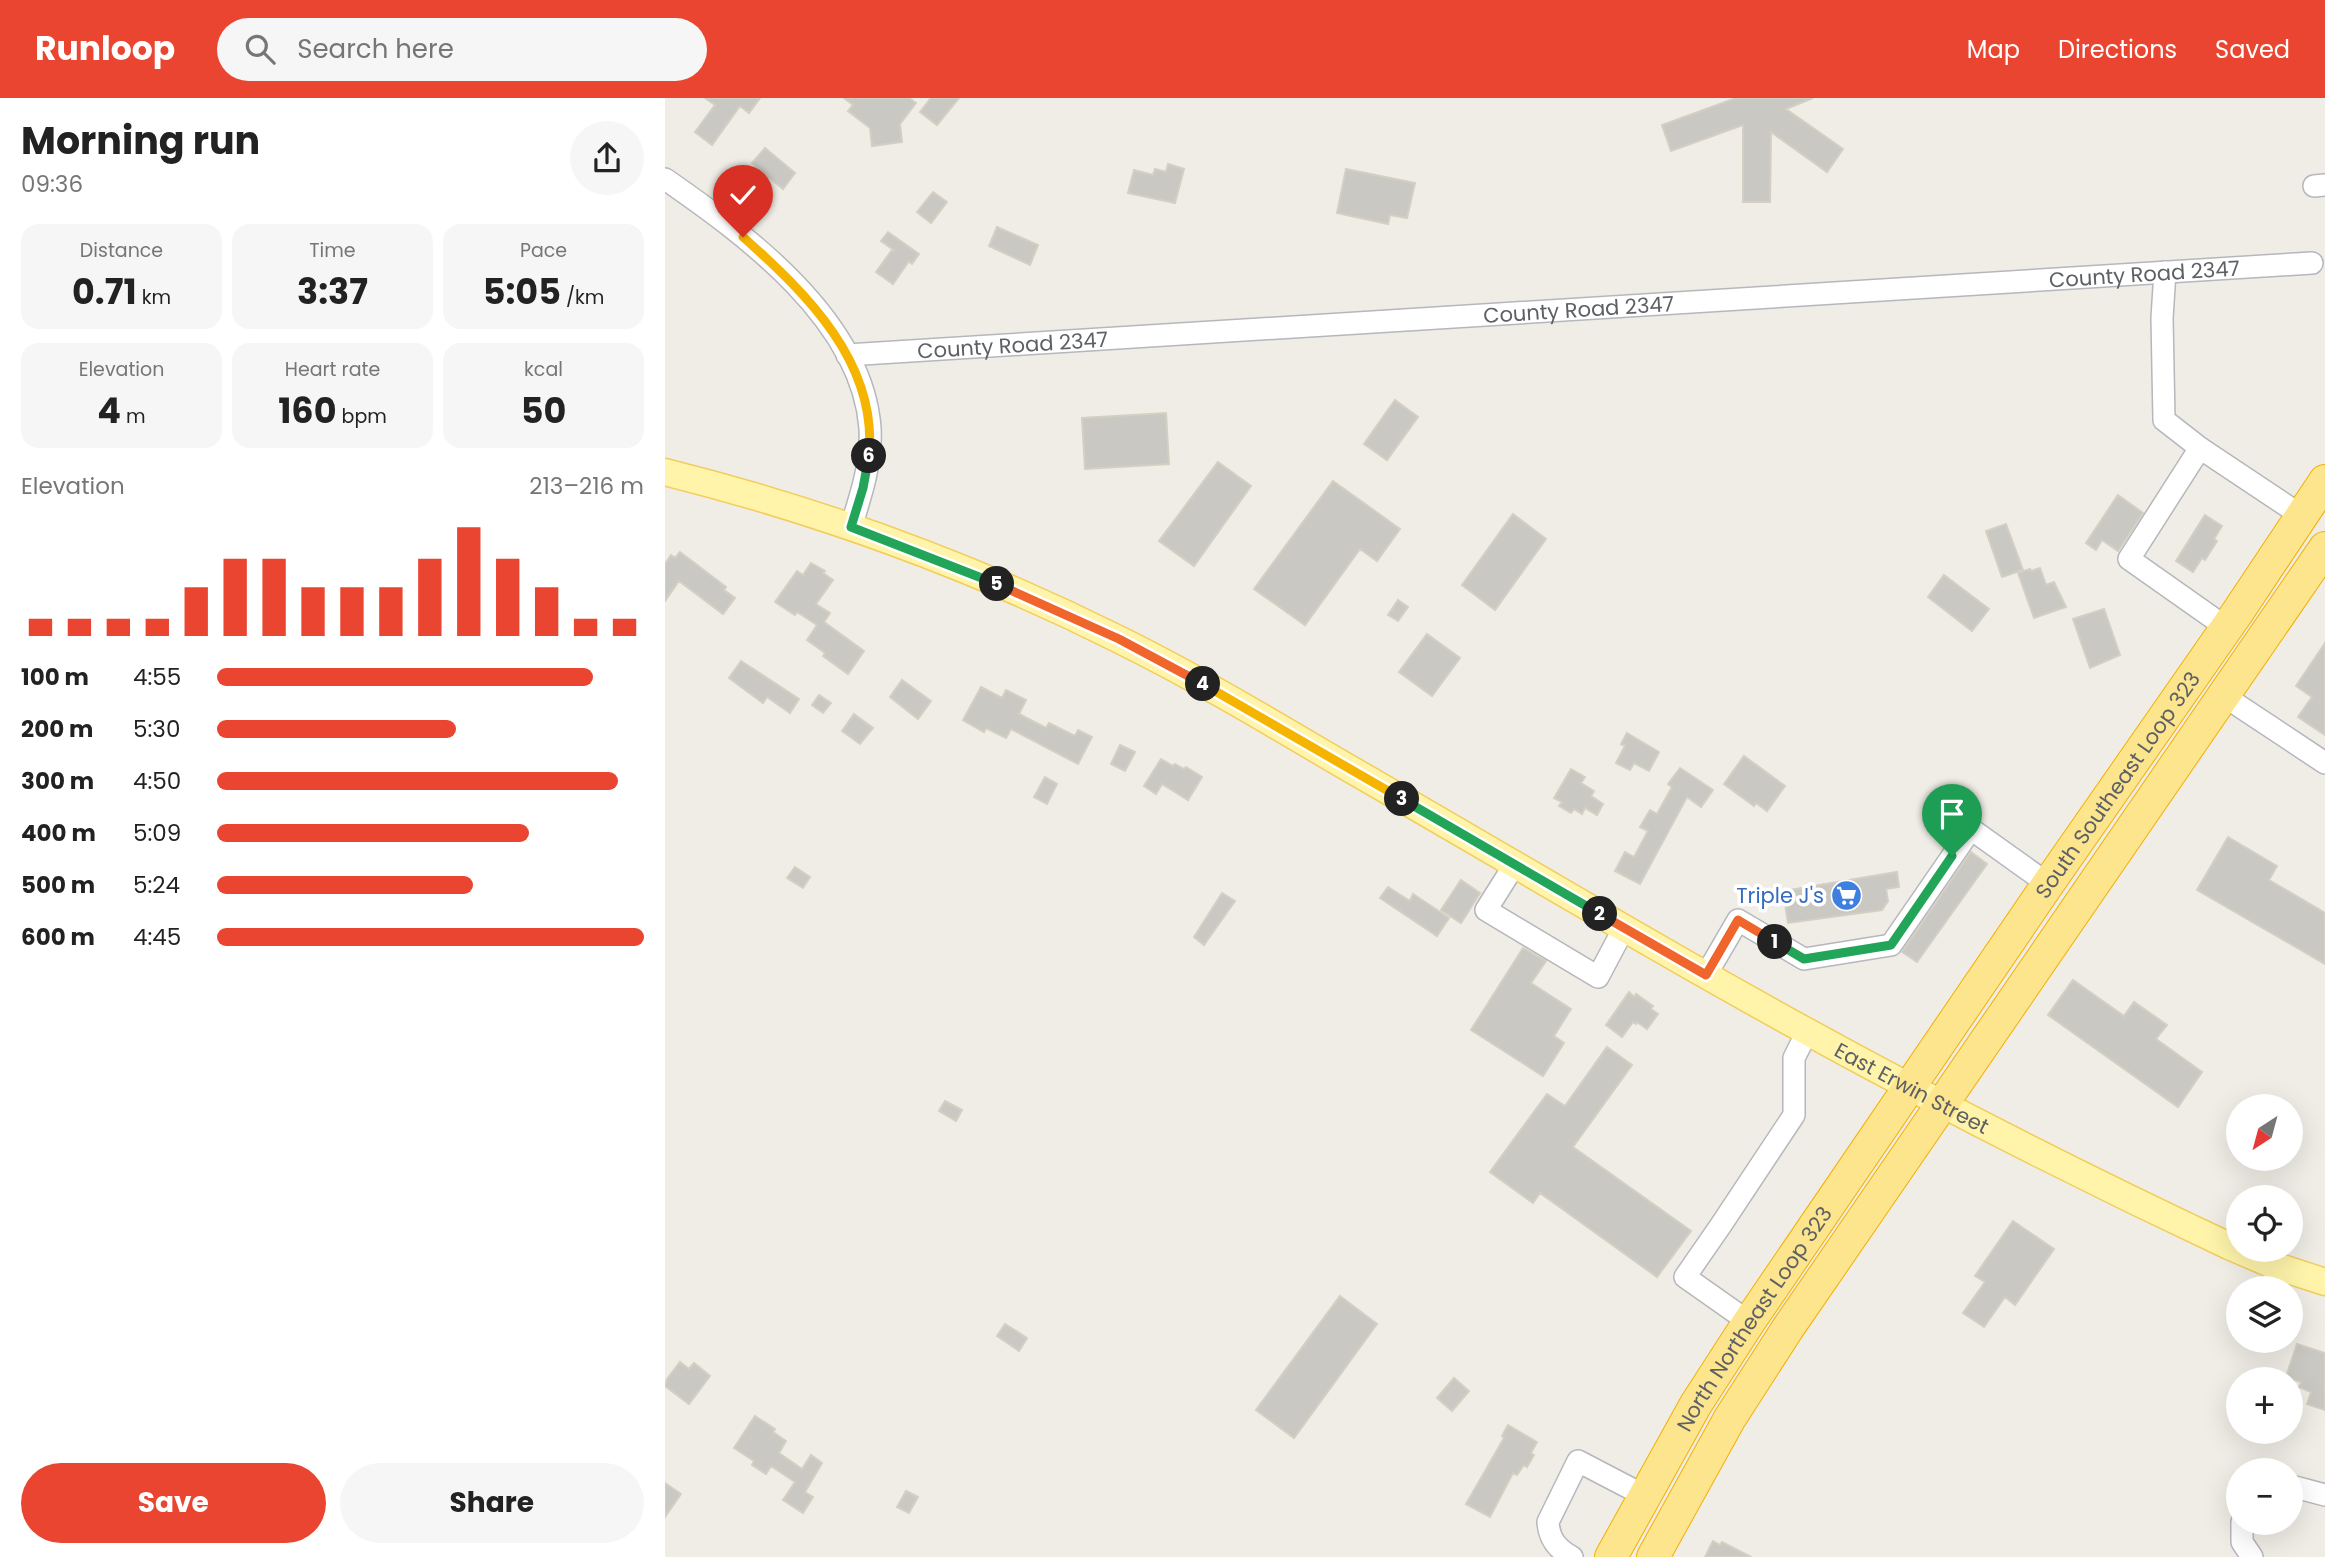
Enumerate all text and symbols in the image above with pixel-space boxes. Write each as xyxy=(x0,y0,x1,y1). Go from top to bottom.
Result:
search box xyxy=(217,18,707,81)
text: Runloop xyxy=(35,25,175,72)
icon: search xyxy=(241,30,279,68)
text: Search here xyxy=(297,31,454,67)
text: Map xyxy=(1967,33,2020,66)
text: Directions xyxy=(2058,33,2177,66)
text: Saved xyxy=(2215,33,2290,66)
text: Morning run xyxy=(21,114,260,167)
button: share xyxy=(570,121,644,195)
pin xyxy=(713,165,773,237)
text: 09:36 xyxy=(21,168,83,200)
icon: check xyxy=(724,176,762,214)
text: Distance xyxy=(80,237,163,264)
text: Time xyxy=(309,237,356,264)
text: Pace xyxy=(520,237,567,264)
street label: County Road 2347 xyxy=(2048,253,2241,294)
text: 0.71 xyxy=(72,267,137,316)
text: 3:37 xyxy=(297,267,368,316)
text: 5:05 xyxy=(483,267,561,316)
text: km xyxy=(137,284,171,311)
text: /km xyxy=(561,284,604,311)
street label: County Road 2347 xyxy=(1482,289,1675,330)
street label: County Road 2347 xyxy=(916,324,1109,365)
text: Elevation xyxy=(79,356,164,383)
text: Heart rate xyxy=(285,356,380,383)
text: kcal xyxy=(524,356,563,383)
text: 4 xyxy=(97,386,121,435)
text: 160 xyxy=(278,386,336,435)
text: 50 xyxy=(521,386,566,435)
text: m xyxy=(121,403,146,430)
text: bpm xyxy=(336,403,387,430)
pin: 6 xyxy=(851,438,887,474)
text: 6 xyxy=(862,442,875,469)
text: Elevation xyxy=(21,470,125,502)
text: 213–216 m xyxy=(529,470,644,502)
pin: 5 xyxy=(979,566,1015,602)
text: 5 xyxy=(990,570,1003,597)
text: 100 m xyxy=(21,661,89,693)
text: 4:55 xyxy=(133,661,181,693)
pin: 4 xyxy=(1185,666,1221,702)
street label: South Southeast Loop 323 xyxy=(2028,666,2206,904)
text: 4 xyxy=(1196,670,1209,697)
text: 200 m xyxy=(21,713,93,745)
text: 5:30 xyxy=(133,713,180,745)
text: 300 m xyxy=(21,765,94,797)
text: 4:50 xyxy=(133,765,181,797)
pin: 3 xyxy=(1385,782,1419,816)
pin xyxy=(1922,784,1982,856)
text: 3 xyxy=(1396,785,1407,812)
icon: arrive xyxy=(1933,795,1971,833)
text: 400 m xyxy=(21,817,96,849)
text: 5:09 xyxy=(133,817,181,849)
text: 500 m xyxy=(21,869,95,901)
text: 5:24 xyxy=(133,869,180,901)
supermarket icon: Triple J's xyxy=(1830,878,1864,912)
place label: Triple J's xyxy=(1736,881,1824,910)
pin: 2 xyxy=(1583,896,1618,932)
text: 2 xyxy=(1594,900,1605,927)
text: 600 m xyxy=(21,921,95,953)
text: 4:45 xyxy=(133,921,181,953)
pin: 1 xyxy=(1757,924,1793,960)
text: 1 xyxy=(1771,928,1778,955)
street label: East Erwin Street xyxy=(1830,1035,1994,1140)
north arrow xyxy=(2226,1094,2303,1171)
map controls xyxy=(2226,1094,2303,1535)
button: locate xyxy=(2226,1185,2303,1262)
street label: North Northeast Loop 323 xyxy=(1669,1200,1838,1436)
button: layers xyxy=(2226,1276,2303,1353)
button: + xyxy=(2226,1367,2303,1444)
button: − xyxy=(2226,1458,2303,1535)
button: Save xyxy=(21,1463,326,1543)
button: Share xyxy=(340,1463,644,1543)

